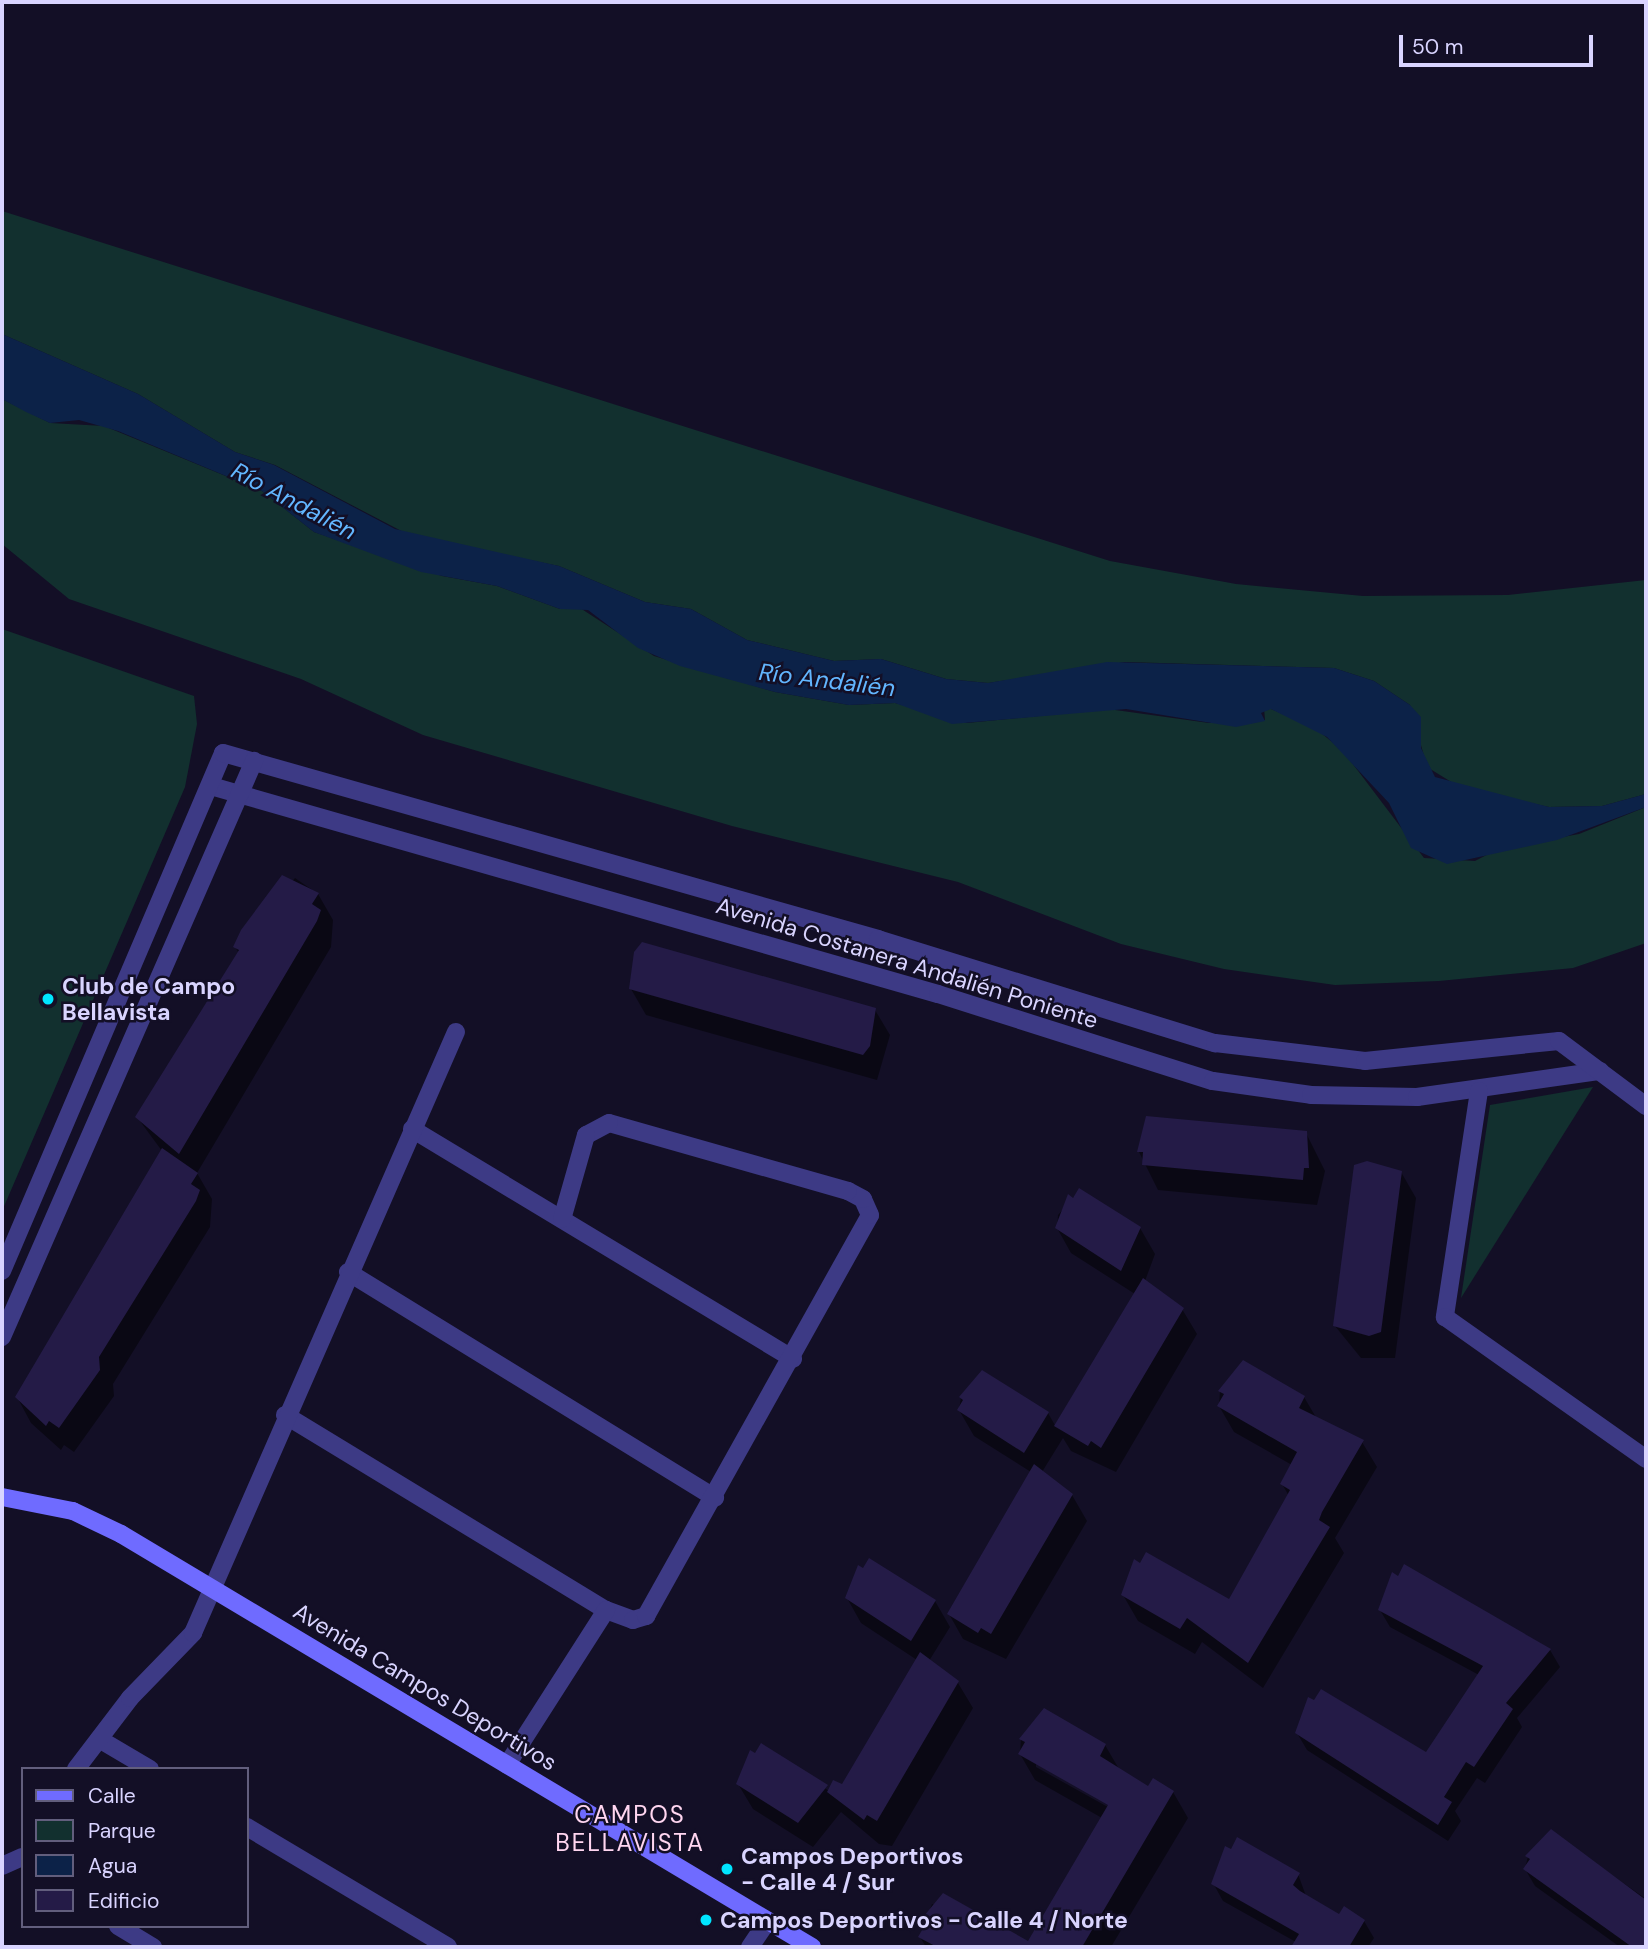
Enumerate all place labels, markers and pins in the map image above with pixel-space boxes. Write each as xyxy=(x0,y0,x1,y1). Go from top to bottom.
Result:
place label: Club de Campo Bellavista xyxy=(62,972,235,1026)
marker: Club de Campo Bellavista xyxy=(40,991,56,1007)
place label: Campos Deportivos - Calle 4 / Sur xyxy=(741,1842,963,1896)
marker: Campos Deportivos - Calle 4 / Sur xyxy=(719,1861,735,1877)
place label: Campos Deportivos - Calle 4 / Norte xyxy=(720,1906,1128,1934)
marker: Campos Deportivos - Calle 4 / Norte xyxy=(698,1912,714,1928)

